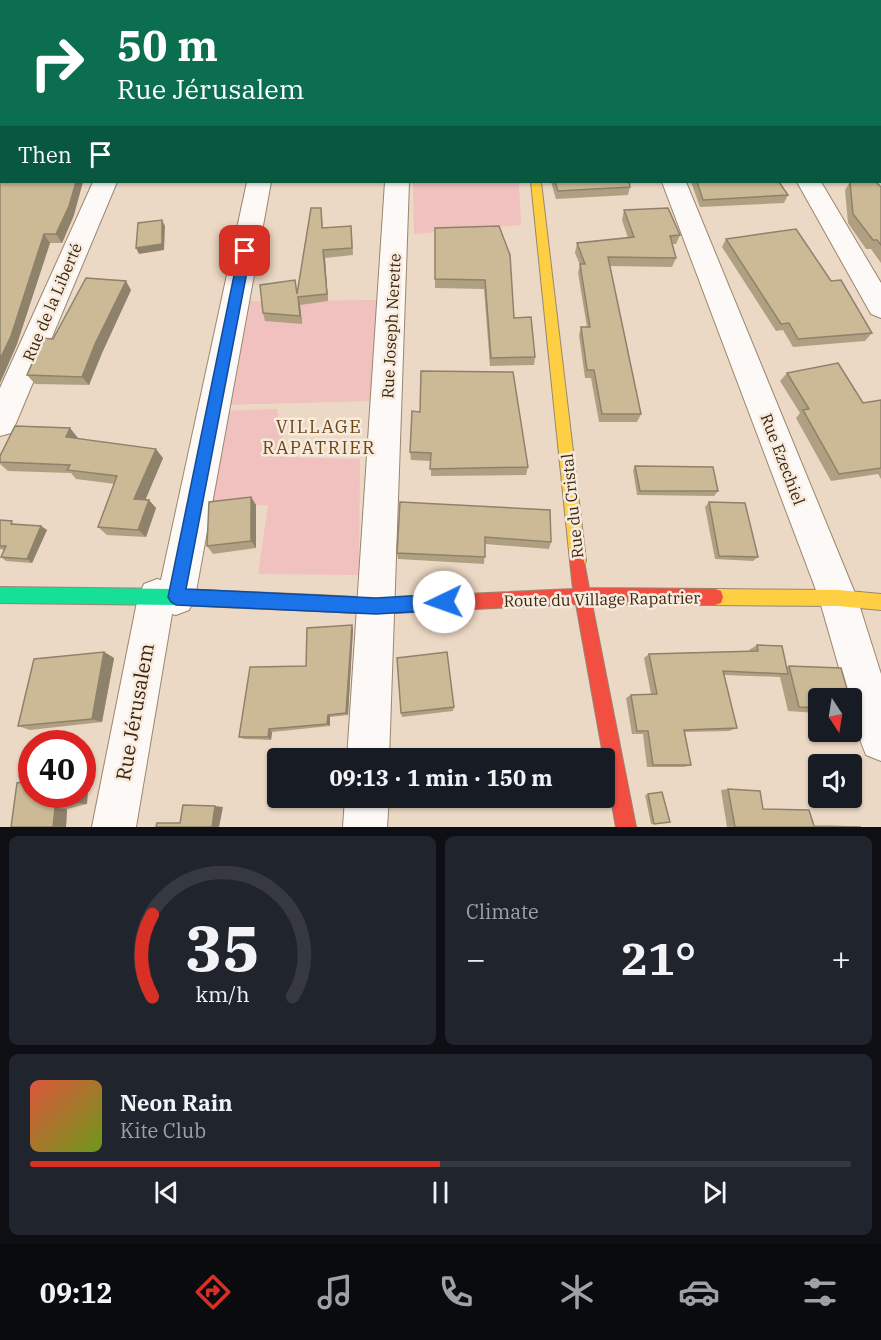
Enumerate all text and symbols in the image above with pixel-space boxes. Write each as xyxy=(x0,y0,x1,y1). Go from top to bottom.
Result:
text: 50 m xyxy=(117,18,218,73)
icon: right xyxy=(18,24,96,102)
text: Rue Jérusalem xyxy=(117,71,304,106)
icon: arrive xyxy=(84,138,117,171)
text: Then xyxy=(18,140,72,169)
pin xyxy=(219,225,270,276)
icon: arrive xyxy=(228,234,261,267)
street label: Rue de la Liberté xyxy=(18,240,86,364)
street label: Rue Joseph Nerette xyxy=(377,253,405,399)
street label: Rue Ezechiel xyxy=(756,410,810,508)
district label: VILLAGE RAPATRIER xyxy=(262,415,376,459)
street label: Rue du Cristal xyxy=(557,452,587,559)
position arrow xyxy=(412,570,476,634)
street label: Route du Village Rapatrier xyxy=(503,587,701,611)
street label: Rue Jérusalem xyxy=(109,641,160,783)
north arrow xyxy=(808,688,862,742)
map controls xyxy=(808,688,862,808)
speed limit sign: 40 xyxy=(18,730,96,808)
button: sound xyxy=(808,754,862,808)
text: 09:13 · 1 min · 150 m xyxy=(329,763,553,792)
text: Climate xyxy=(466,898,539,925)
text: 35 xyxy=(185,907,260,988)
text: 21° xyxy=(621,929,696,987)
text: − xyxy=(466,937,486,980)
text: + xyxy=(831,937,851,980)
text: km/h xyxy=(195,981,250,1009)
text: Neon Rain xyxy=(120,1088,233,1117)
text: Kite Club xyxy=(120,1117,206,1144)
icon: previous xyxy=(150,1176,183,1209)
icon: pause xyxy=(424,1176,457,1209)
icon: next xyxy=(698,1176,731,1209)
icon: directions xyxy=(192,1271,234,1313)
icon: music xyxy=(314,1271,356,1313)
icon: phone xyxy=(435,1271,477,1313)
icon: climate xyxy=(556,1271,598,1313)
icon: car xyxy=(678,1271,720,1313)
icon: filters xyxy=(799,1271,841,1313)
text: 09:12 xyxy=(40,1275,113,1310)

